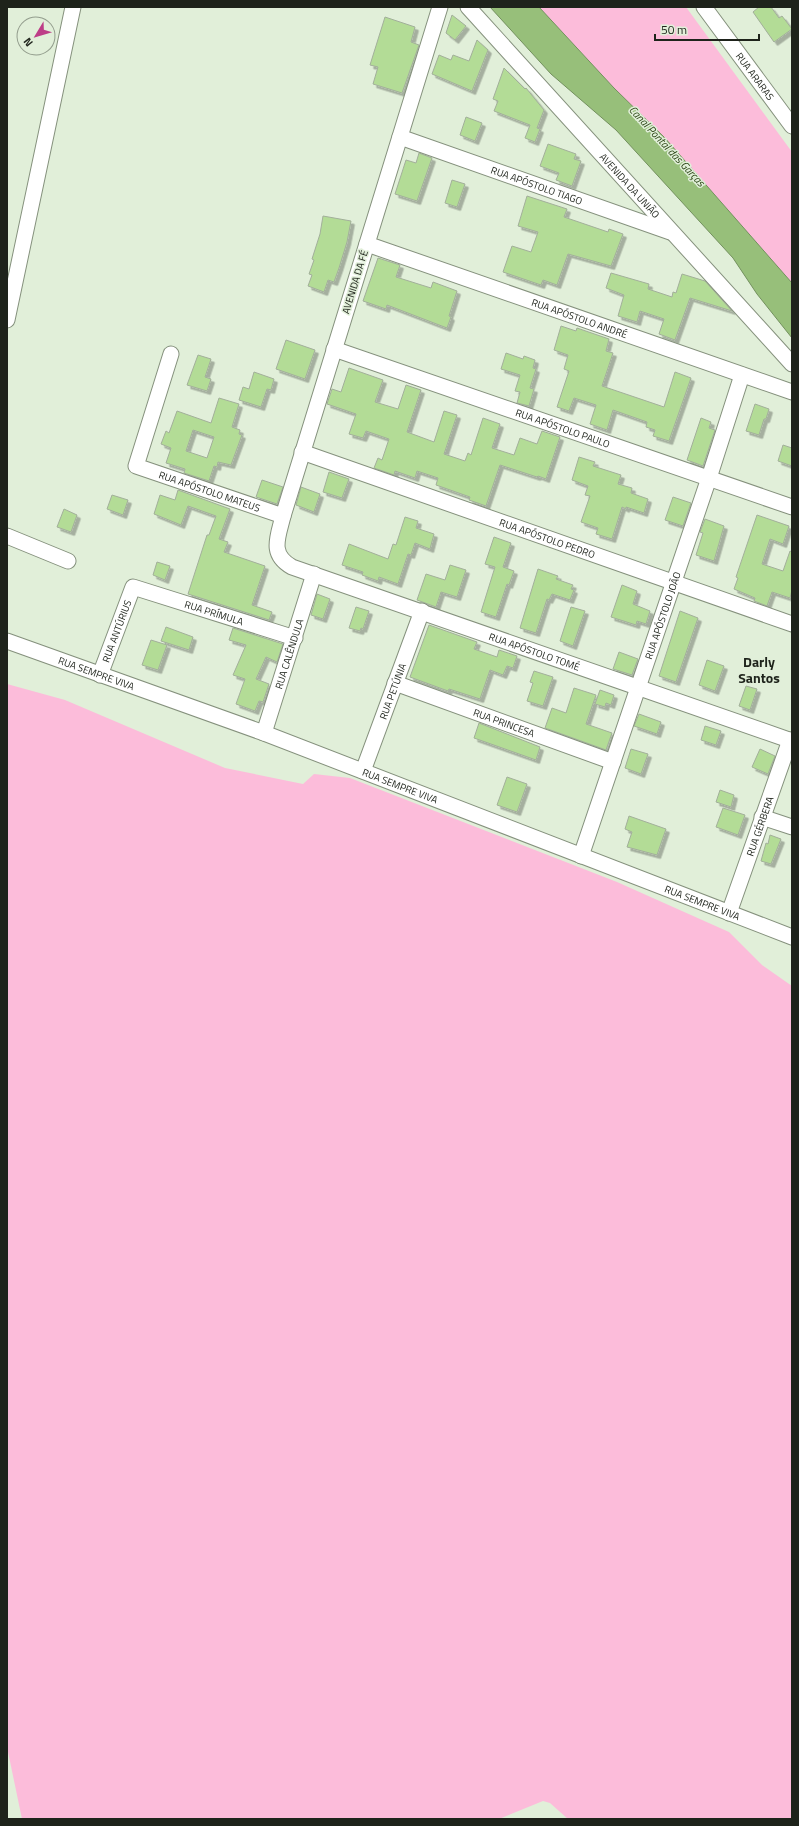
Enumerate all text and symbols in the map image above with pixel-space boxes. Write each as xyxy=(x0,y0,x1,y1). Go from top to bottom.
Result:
north arrow xyxy=(16,16,56,56)
scale bar xyxy=(655,16,759,42)
text: 50 m xyxy=(661,20,687,39)
text: N xyxy=(19,34,37,50)
street label: RUA ARARAS xyxy=(732,49,778,103)
water label: Canal Pontal das Garças xyxy=(625,102,710,191)
street label: AVENIDA DA UNIÃO xyxy=(596,150,664,222)
street label: RUA APÓSTOLO TIAGO xyxy=(489,162,585,208)
street label: AVENIDA DA FÉ xyxy=(338,248,372,316)
street label: RUA APÓSTOLO ANDRÉ xyxy=(530,294,630,342)
street label: RUA APÓSTOLO PAULO xyxy=(514,405,612,451)
street label: RUA APÓSTOLO MATEUS xyxy=(157,467,262,515)
street label: RUA APÓSTOLO PEDRO xyxy=(497,514,598,562)
street label: RUA APÓSTOLO JOÃO xyxy=(641,569,684,661)
street label: RUA PRÍMULA xyxy=(183,596,245,629)
street label: RUA ANTÚRIUS xyxy=(98,598,135,664)
street label: RUA CALÊNDULA xyxy=(271,617,307,691)
street label: RUA APÓSTOLO TOMÉ xyxy=(487,629,582,674)
district label: Darly Santos xyxy=(738,651,780,688)
street label: RUA SEMPRE VIVA xyxy=(56,653,137,694)
street label: RUA PETÚNIA xyxy=(375,661,410,722)
street label: RUA PRINCESA xyxy=(471,705,537,741)
street label: RUA SEMPRE VIVA xyxy=(360,764,440,807)
street label: RUA GÉRBERA xyxy=(742,794,777,858)
street label: RUA SEMPRE VIVA xyxy=(663,881,742,924)

